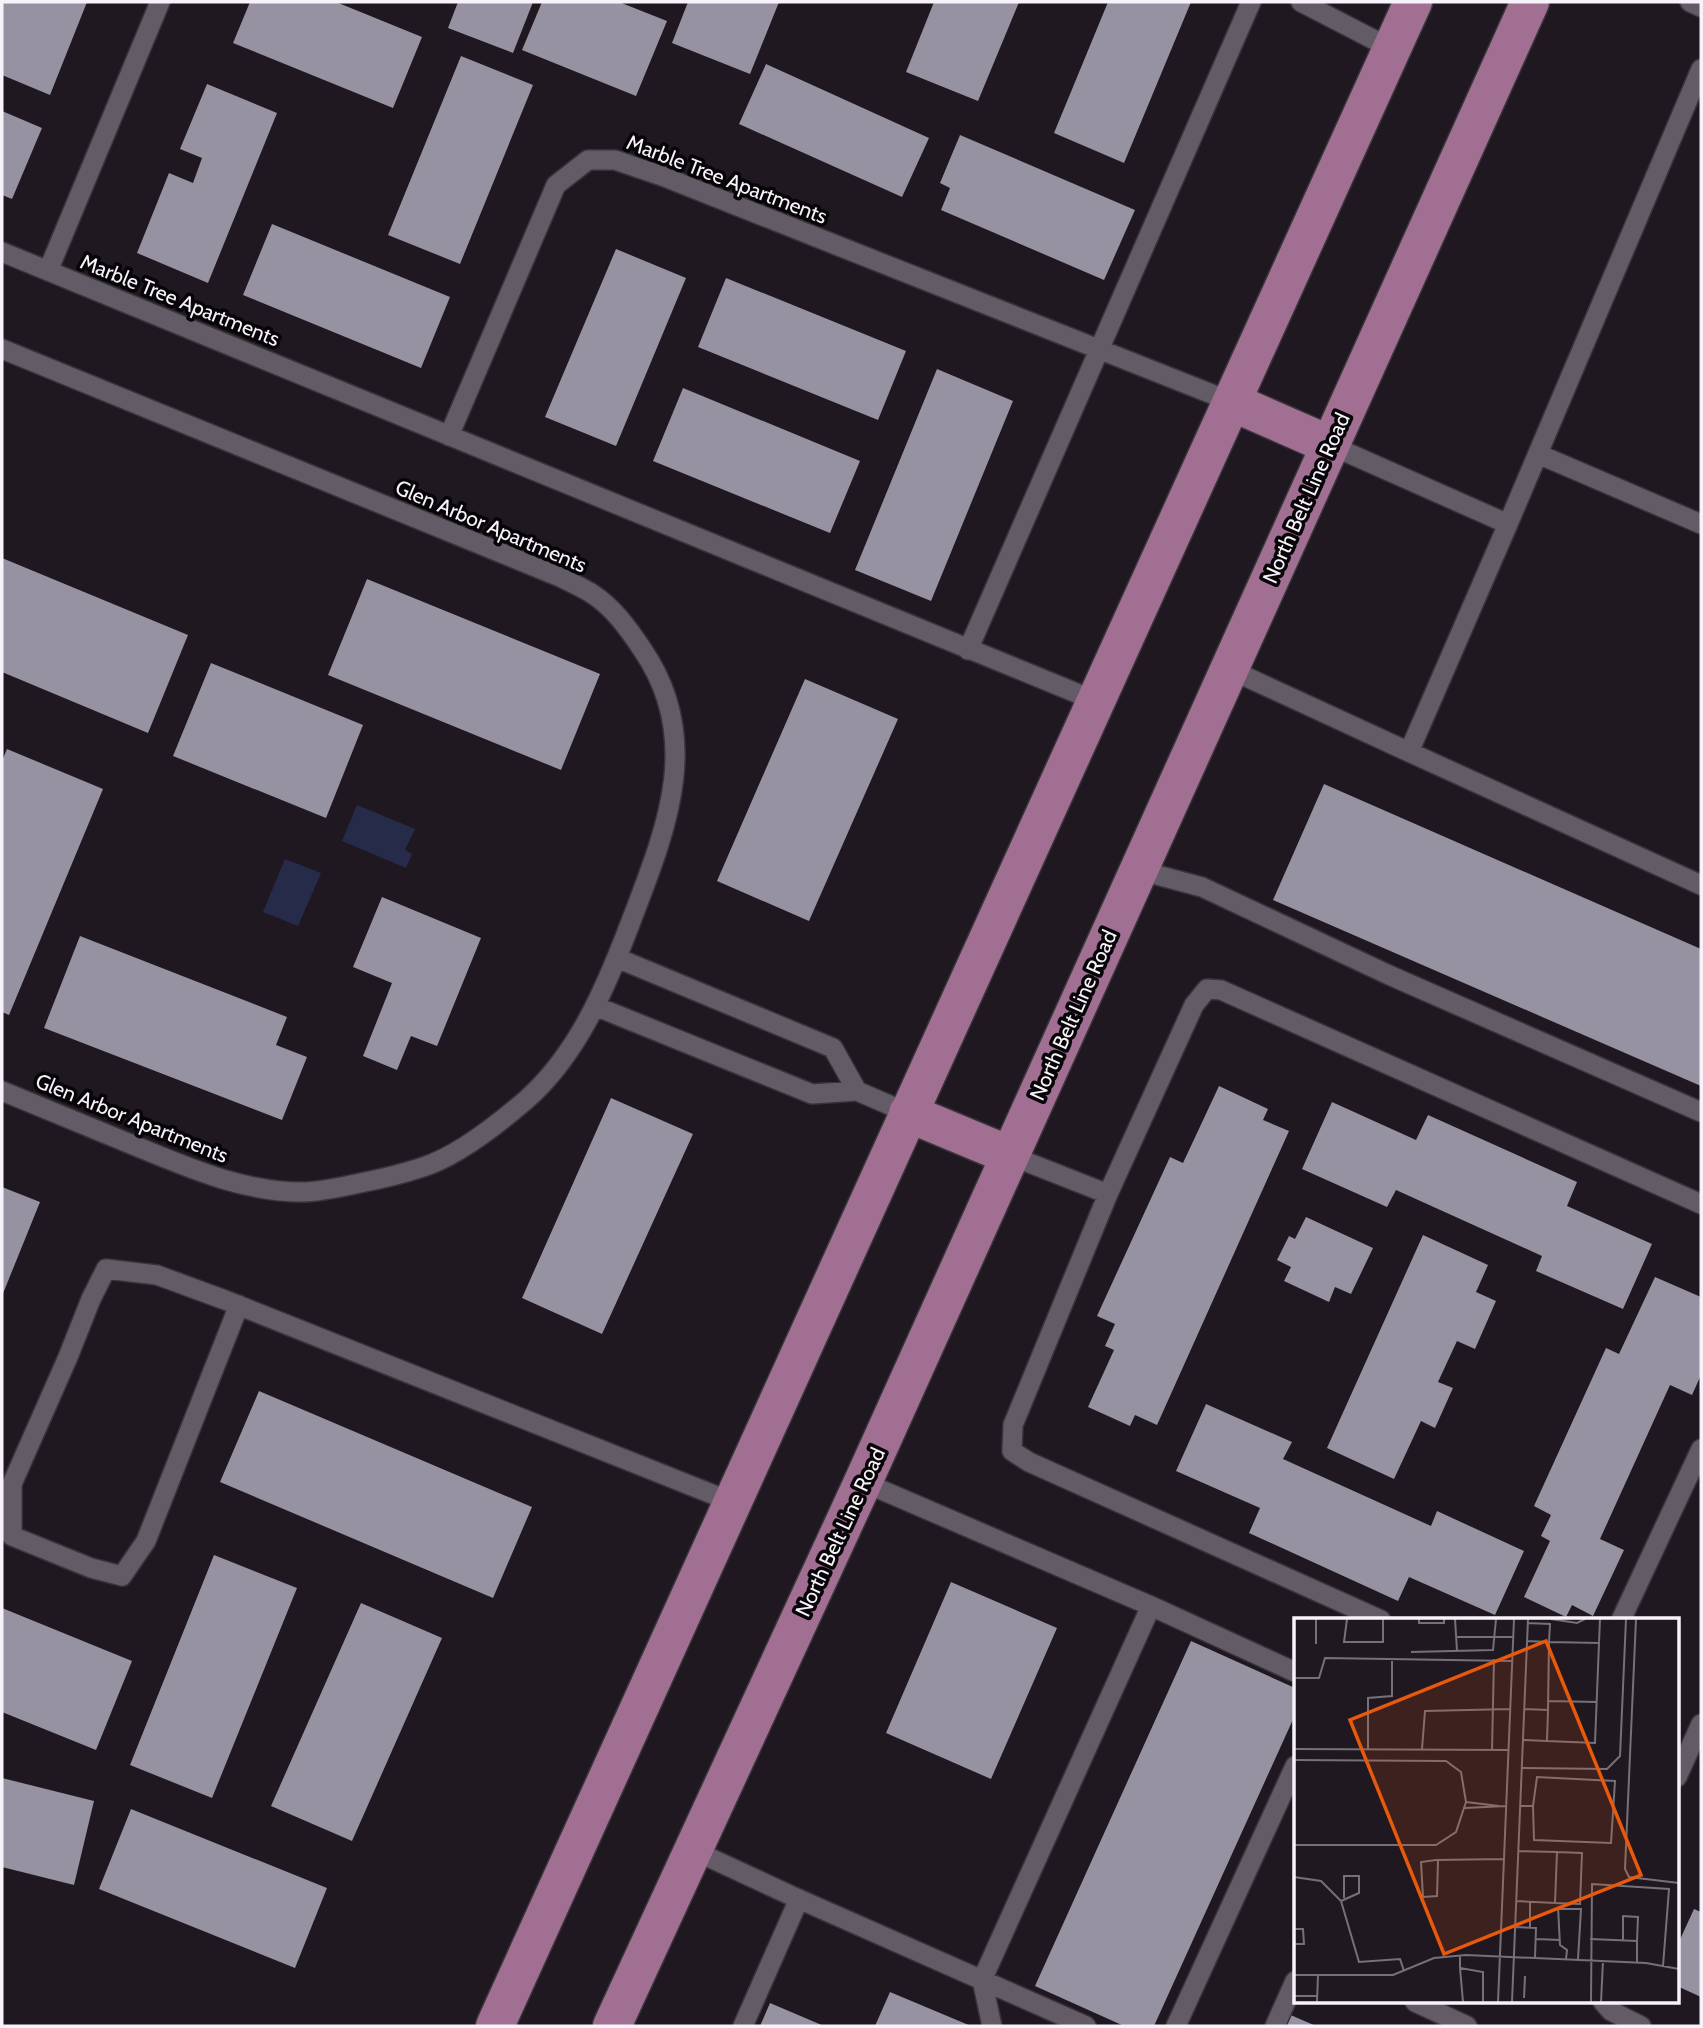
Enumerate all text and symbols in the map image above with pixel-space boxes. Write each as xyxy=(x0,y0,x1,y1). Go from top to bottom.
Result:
street label: Marble Tree Apartments xyxy=(623,129,831,229)
street label: Marble Tree Apartments xyxy=(77,249,283,352)
street label: North Belt Line Road xyxy=(1257,409,1355,587)
street label: Glen Arbor Apartments xyxy=(392,474,591,578)
street label: North Belt Line Road xyxy=(1024,926,1122,1104)
street label: Glen Arbor Apartments xyxy=(32,1068,232,1168)
street label: North Belt Line Road xyxy=(790,1444,890,1620)
inset map xyxy=(1294,1618,1678,2004)

